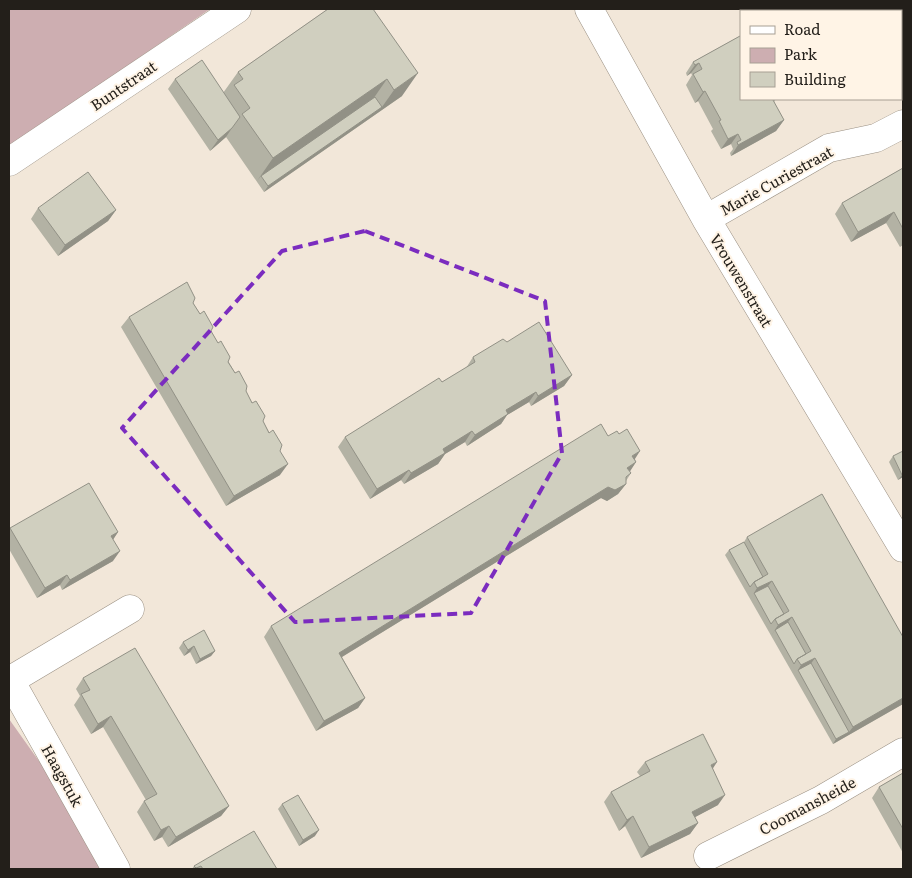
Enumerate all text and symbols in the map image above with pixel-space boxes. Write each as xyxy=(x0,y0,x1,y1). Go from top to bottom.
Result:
legend xyxy=(740,10,902,100)
text: Road xyxy=(784,17,820,40)
text: Park xyxy=(784,42,818,65)
street label: Buntstraat xyxy=(85,54,161,116)
text: Building xyxy=(784,67,846,90)
street label: Marie Curiestraat xyxy=(715,139,837,221)
street label: Vrouwenstraat xyxy=(705,229,779,331)
street label: Haagstuk xyxy=(36,740,90,811)
street label: Coomansheide xyxy=(755,770,860,840)

